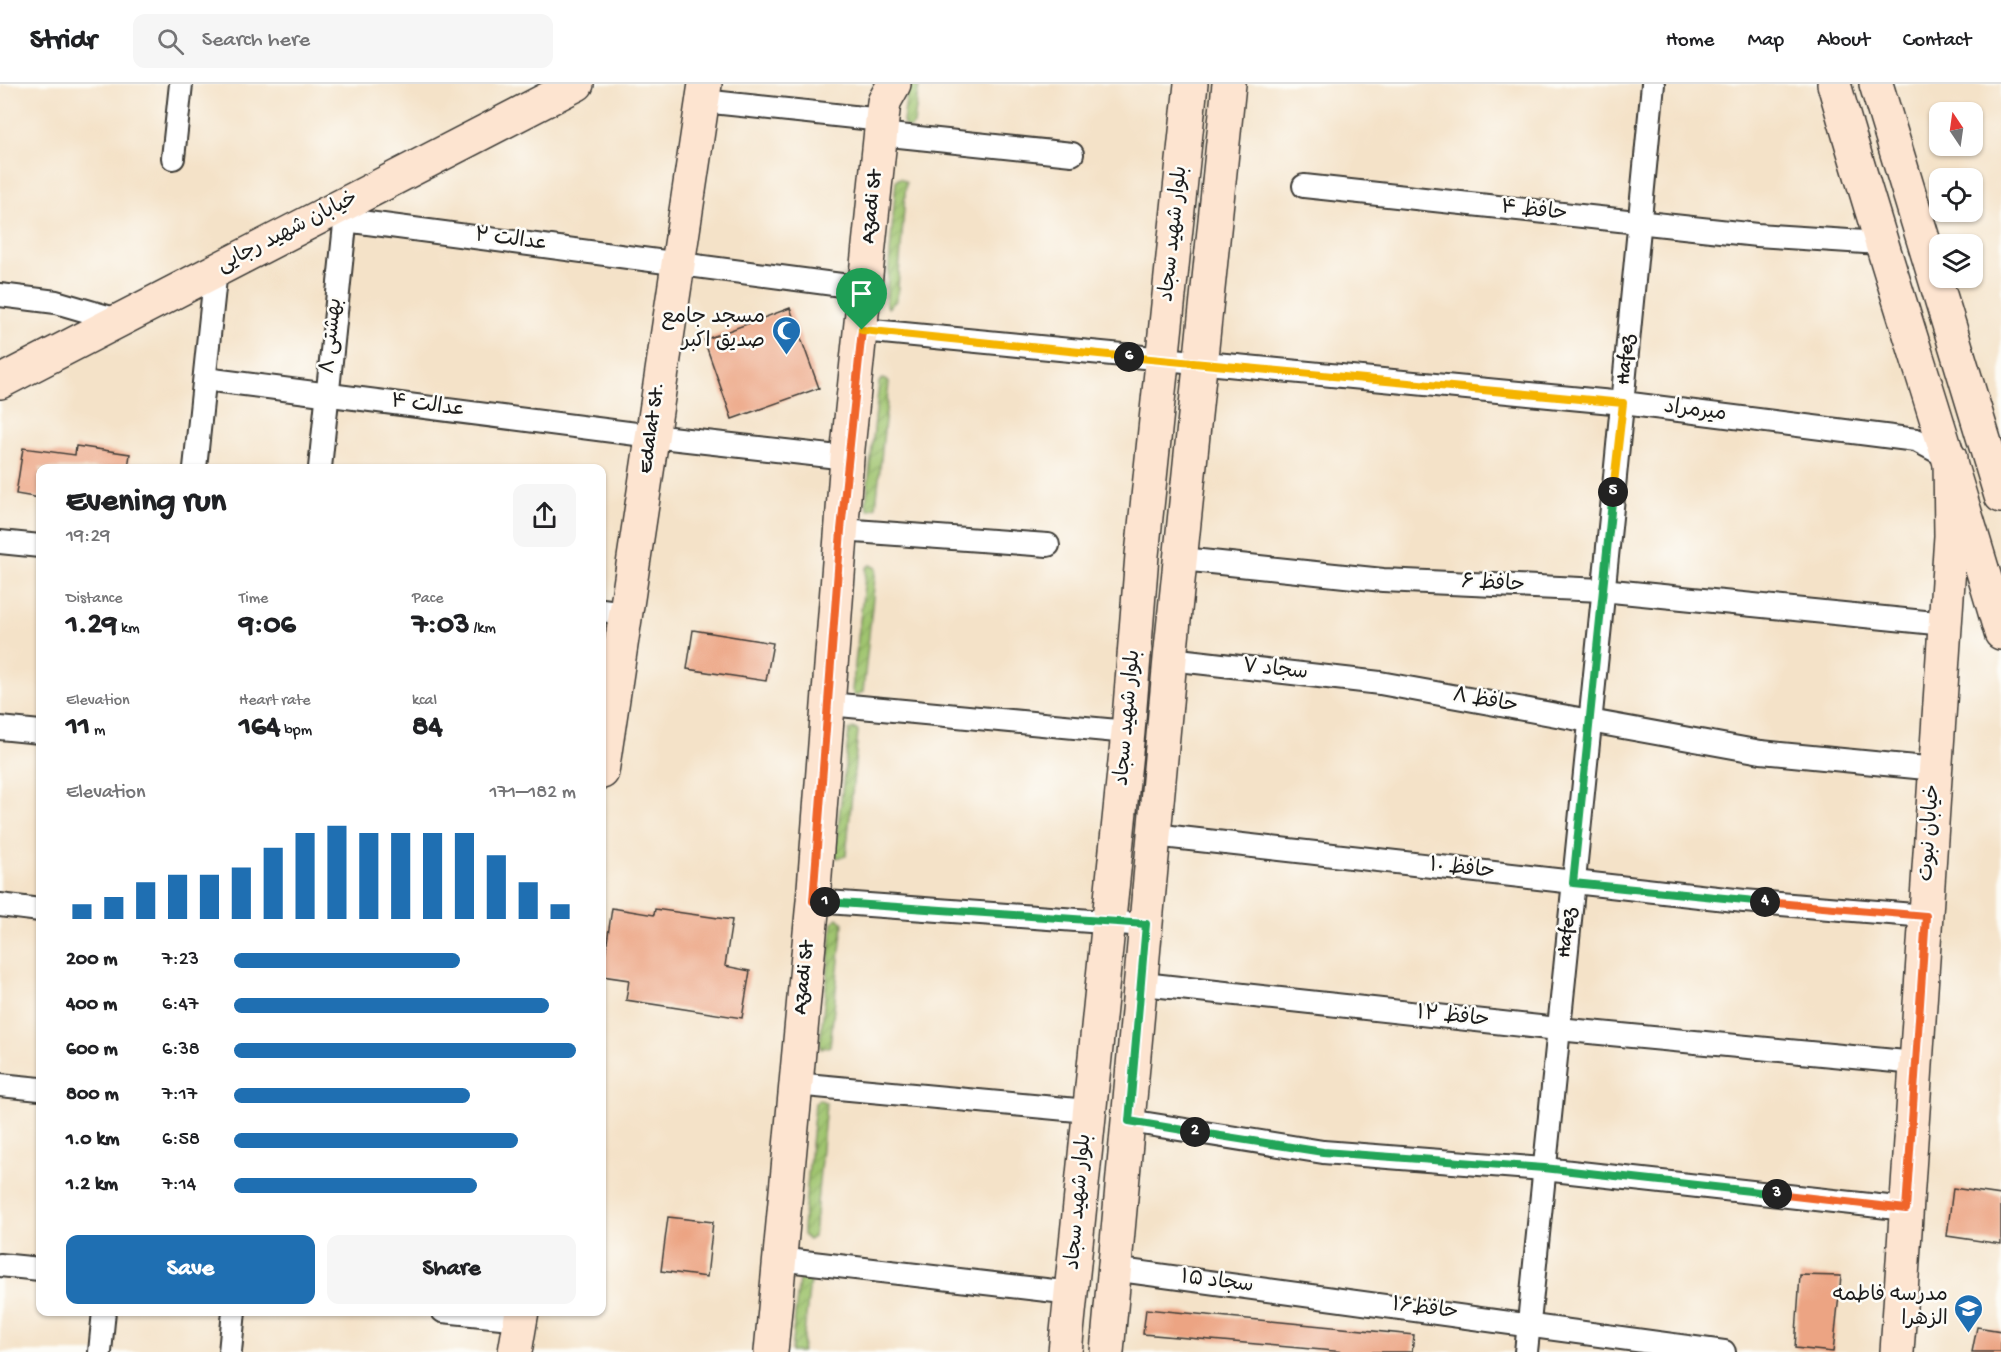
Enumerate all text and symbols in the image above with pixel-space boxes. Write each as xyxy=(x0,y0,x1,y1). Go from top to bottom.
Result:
search box xyxy=(133,14,553,68)
text: Stridr xyxy=(30,25,97,58)
icon: search xyxy=(154,25,187,58)
text: Search here xyxy=(202,28,310,54)
text: Home xyxy=(1666,29,1714,54)
text: Map xyxy=(1747,29,1784,54)
text: About xyxy=(1817,29,1870,54)
text: Contact xyxy=(1903,29,1971,54)
north arrow xyxy=(1929,102,1983,156)
map controls xyxy=(1929,102,1983,288)
street label: بلوار شهید سجاد xyxy=(1155,165,1195,303)
street label: Azadi St xyxy=(857,167,890,245)
button: locate xyxy=(1929,168,1983,222)
street label: خیابان شهید رجایی xyxy=(213,187,363,279)
street label: حافظ ۴ xyxy=(1499,196,1569,228)
street label: عدالت ۲ xyxy=(473,224,549,258)
button: layers xyxy=(1929,234,1983,288)
pin xyxy=(836,268,887,330)
icon: arrive xyxy=(845,277,878,310)
street label: بهشتی ۸ xyxy=(317,297,349,375)
place label: مسجد جامع صدیق اکبر xyxy=(661,306,765,355)
mosque icon: مسجد جامع صدیق اکبر xyxy=(770,314,802,356)
street label: Hafez xyxy=(1612,333,1642,386)
pin: 6 xyxy=(1114,342,1144,372)
text: 6 xyxy=(1125,347,1133,366)
street label: Edalat St. xyxy=(634,381,672,475)
street label: عدالت ۴ xyxy=(389,390,467,424)
street label: میرمراد xyxy=(1662,396,1728,428)
pin: 5 xyxy=(1598,477,1628,507)
text: 5 xyxy=(1609,482,1617,501)
text: Evening run xyxy=(66,484,226,522)
button: share xyxy=(513,484,576,547)
text: 19:29 xyxy=(66,526,110,549)
street label: حافظ ۶ xyxy=(1460,571,1526,599)
text: Distance xyxy=(66,590,123,609)
text: Time xyxy=(239,590,268,609)
text: Pace xyxy=(412,590,443,609)
text: 1.29 xyxy=(66,609,117,644)
text: 9:06 xyxy=(239,609,296,644)
text: 7:03 xyxy=(412,609,470,644)
text: km xyxy=(117,620,140,639)
text: /km xyxy=(470,620,496,639)
street label: بلوار شهید سجاد xyxy=(1111,649,1147,787)
street label: سجاد ۷ xyxy=(1241,655,1309,687)
street label: حافظ ۸ xyxy=(1450,684,1520,720)
text: Elevation xyxy=(66,692,130,711)
text: Heart rate xyxy=(239,692,311,711)
text: kcal xyxy=(412,692,437,711)
text: 11 xyxy=(66,711,90,746)
text: 164 xyxy=(239,711,281,746)
text: 84 xyxy=(412,711,443,746)
text: m xyxy=(90,722,105,741)
text: bpm xyxy=(281,722,312,741)
text: Elevation xyxy=(66,782,146,805)
text: 171–182 m xyxy=(489,782,576,805)
street label: خیابان نبوت xyxy=(1915,784,1947,882)
street label: حافظ ۱۰ xyxy=(1428,854,1496,886)
pin: 1 xyxy=(810,887,840,917)
pin: 4 xyxy=(1750,887,1780,917)
text: 1 xyxy=(822,892,828,911)
text: 4 xyxy=(1761,892,1769,911)
street label: Hafez xyxy=(1553,906,1583,959)
street label: Azadi St xyxy=(789,938,822,1016)
text: 200 m xyxy=(66,949,117,972)
text: 7:23 xyxy=(162,949,199,972)
text: 400 m xyxy=(66,994,117,1017)
text: 6:47 xyxy=(162,994,198,1017)
street label: حافظ ۱۲ xyxy=(1415,1002,1491,1034)
text: 600 m xyxy=(66,1039,118,1062)
text: 6:38 xyxy=(162,1039,200,1062)
text: 800 m xyxy=(66,1084,119,1107)
text: 7:17 xyxy=(162,1084,197,1107)
pin: 2 xyxy=(1180,1117,1210,1147)
text: 2 xyxy=(1191,1122,1199,1141)
text: 1.0 km xyxy=(66,1129,120,1152)
text: 6:58 xyxy=(162,1129,200,1152)
street label: بلوار شهید سجاد xyxy=(1062,1133,1098,1271)
text: 1.2 km xyxy=(66,1174,118,1197)
text: 7:14 xyxy=(162,1174,196,1197)
pin: 3 xyxy=(1762,1179,1792,1209)
text: 3 xyxy=(1773,1184,1781,1203)
button: Save xyxy=(66,1235,315,1304)
button: Share xyxy=(327,1235,576,1304)
street label: سجاد ۱۵ xyxy=(1179,1266,1255,1300)
place label: مدرسه فاطمه الزهرا xyxy=(1833,1284,1948,1333)
school or university icon: مدرسه فاطمه الزهرا xyxy=(1953,1292,1985,1334)
street label: حافظ۱۶ xyxy=(1390,1294,1460,1326)

